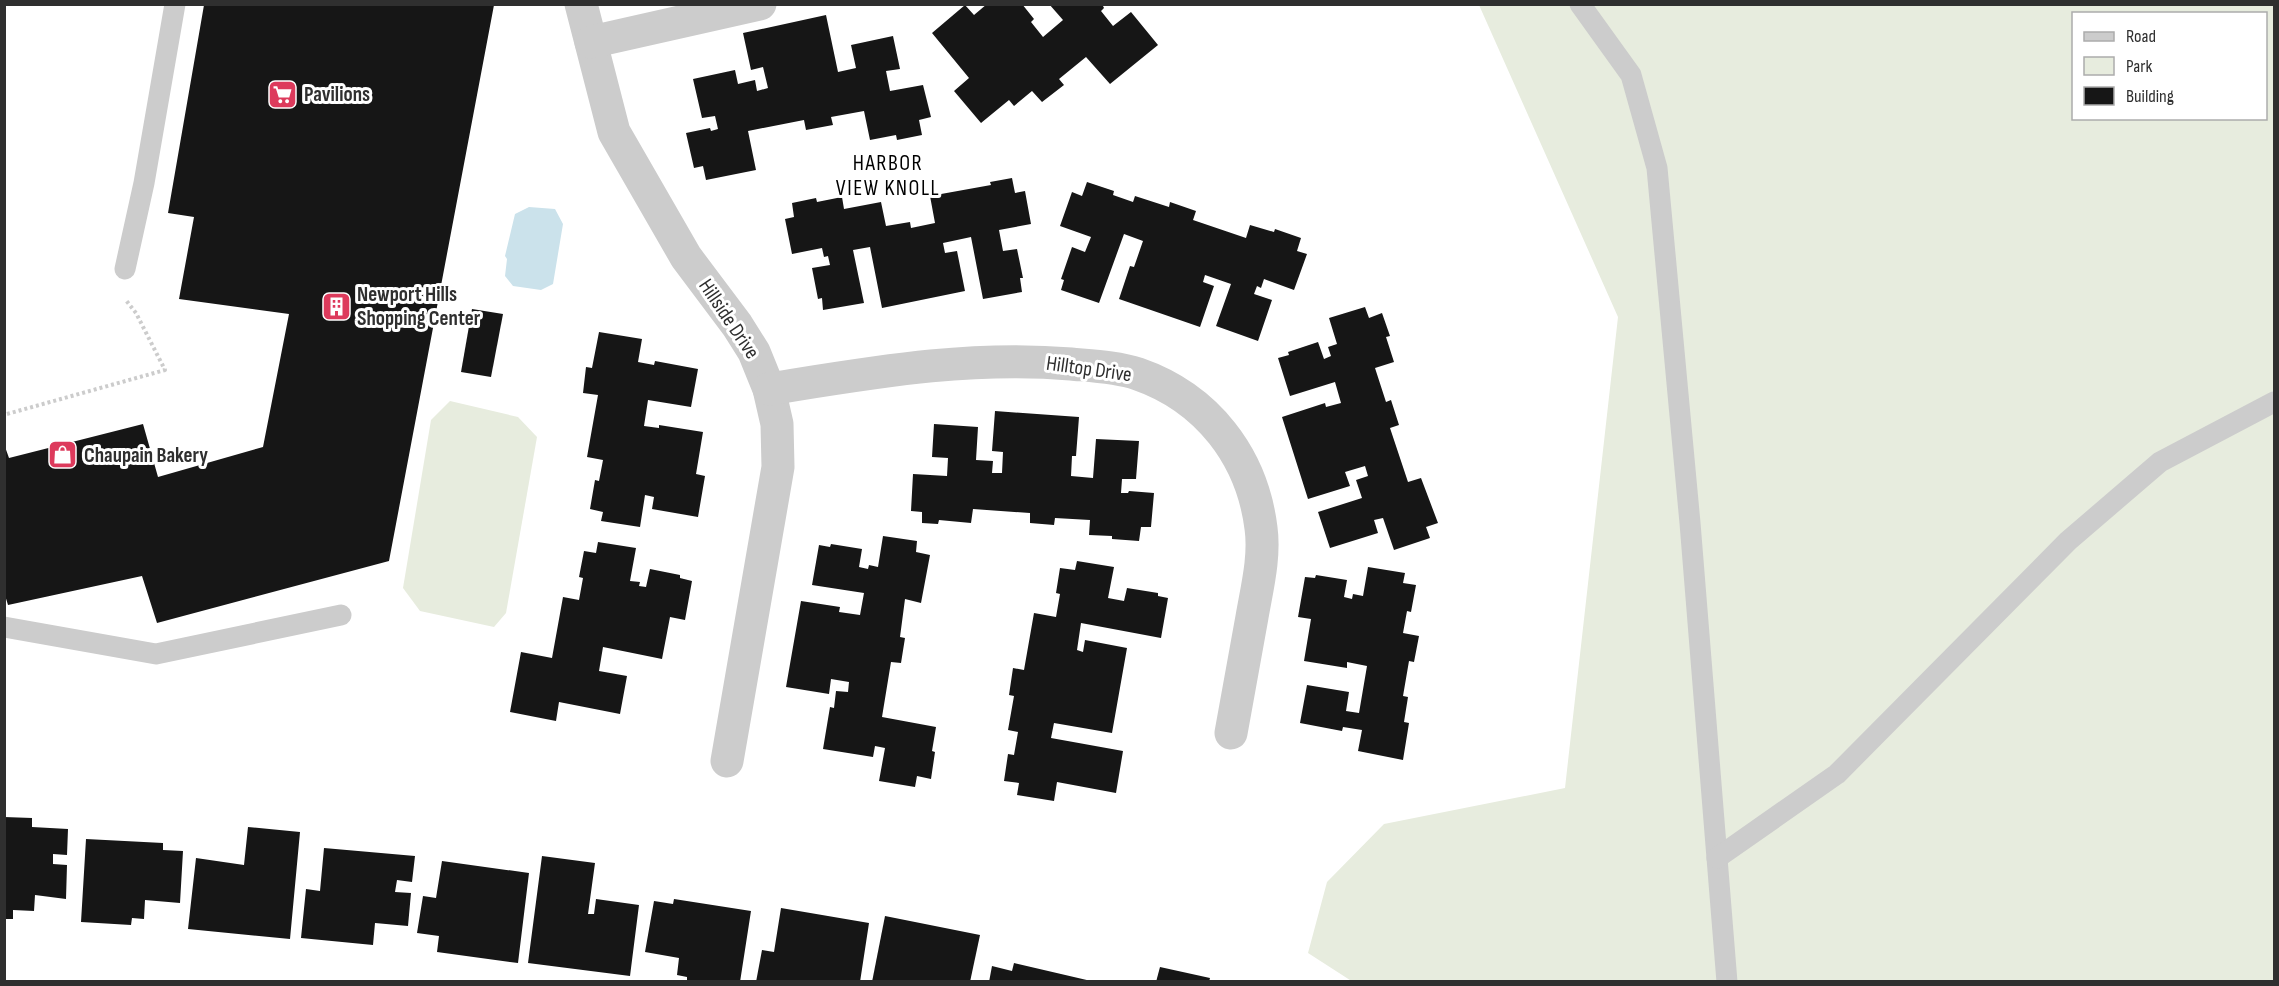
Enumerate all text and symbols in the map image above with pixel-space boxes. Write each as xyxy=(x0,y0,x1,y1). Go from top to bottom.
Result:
legend xyxy=(2072,12,2267,120)
text: Road xyxy=(2126,26,2156,47)
text: Park xyxy=(2126,56,2152,77)
supermarket icon: Pavilions xyxy=(267,78,299,110)
place label: Pavilions xyxy=(304,82,370,107)
text: Building xyxy=(2126,86,2174,107)
district label: HARBOR VIEW KNOLL xyxy=(836,150,940,202)
street label: Hillside Drive xyxy=(693,274,765,364)
place label: Newport Hills Shopping Center xyxy=(357,282,481,331)
building icon: Newport Hills Shopping Center xyxy=(320,290,352,322)
street label: Hilltop Drive xyxy=(1045,351,1133,387)
shop icon: Chaupain Bakery xyxy=(47,439,79,471)
place label: Chaupain Bakery xyxy=(84,443,208,468)

